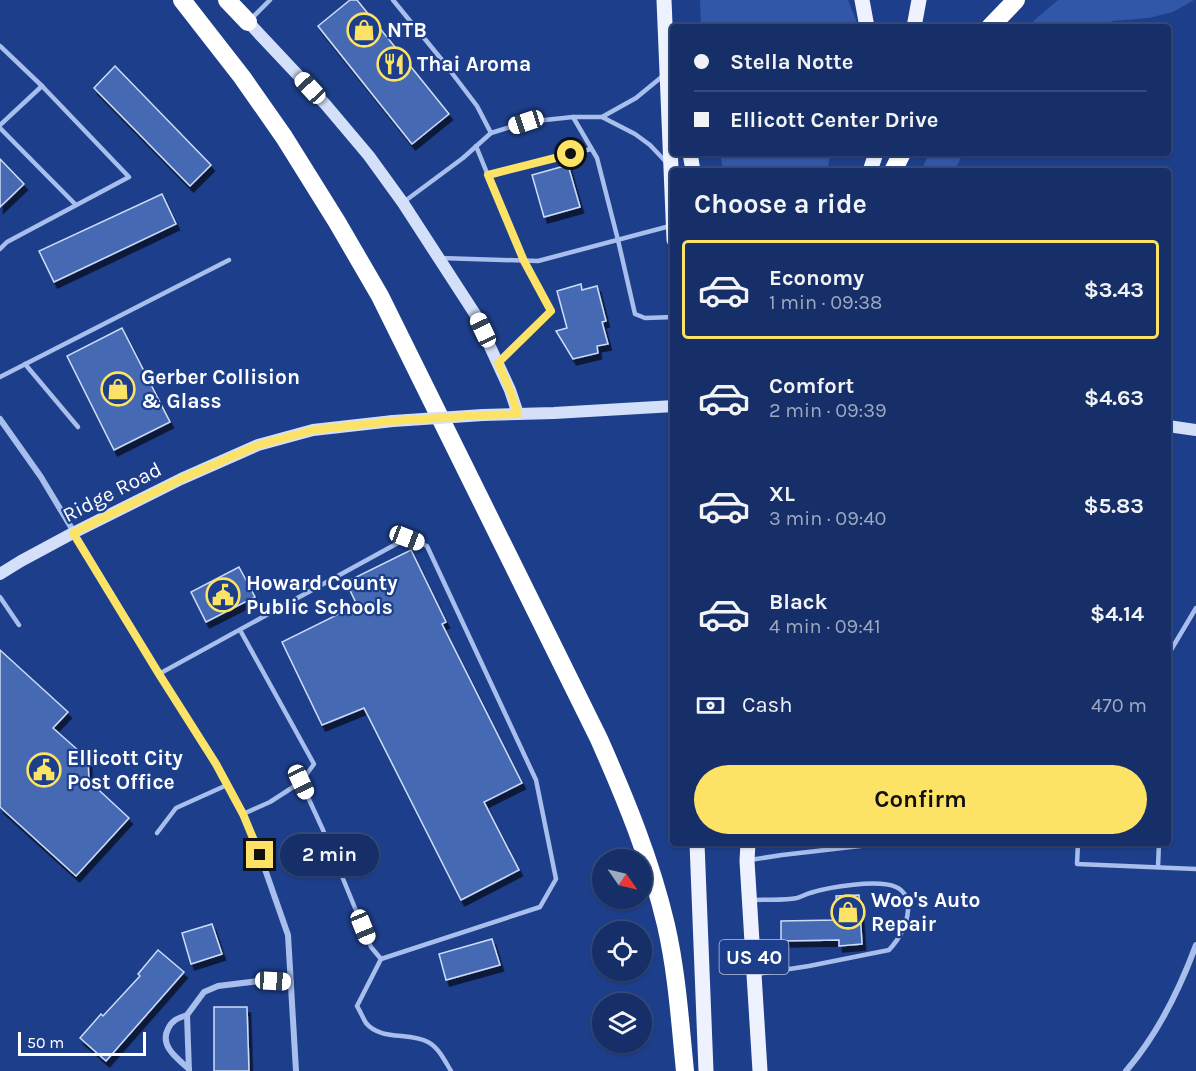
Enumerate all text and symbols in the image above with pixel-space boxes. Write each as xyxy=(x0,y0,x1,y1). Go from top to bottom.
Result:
shop icon: NTB xyxy=(346,12,382,48)
place label: NTB xyxy=(387,18,427,42)
restaurant icon: Thai Aroma xyxy=(376,46,412,82)
text: Stella Notte xyxy=(730,49,853,75)
place label: Thai Aroma xyxy=(417,52,531,76)
car xyxy=(291,69,329,107)
text: Ellicott Center Drive xyxy=(730,107,938,133)
car xyxy=(506,108,546,136)
route start xyxy=(557,140,584,167)
text: Choose a ride xyxy=(694,188,867,220)
icon: car xyxy=(697,263,751,317)
text: Economy xyxy=(769,265,864,291)
text: $3.43 xyxy=(1084,277,1144,303)
text: 1 min · 09:38 xyxy=(769,291,882,314)
car xyxy=(467,310,499,350)
place label: Gerber Collision & Glass xyxy=(141,365,300,413)
shop icon: Gerber Collision & Glass xyxy=(100,371,136,407)
icon: car xyxy=(697,371,751,425)
text: Comfort xyxy=(769,373,854,399)
text: $4.63 xyxy=(1084,385,1144,411)
text: 2 min · 09:39 xyxy=(769,399,887,422)
street label: Ridge Road xyxy=(59,457,165,527)
icon: car xyxy=(697,479,751,533)
text: XL xyxy=(769,481,795,507)
text: $5.83 xyxy=(1083,493,1144,519)
text: 3 min · 09:40 xyxy=(769,507,887,530)
car xyxy=(387,523,427,553)
place label: Howard County Public Schools xyxy=(246,571,398,619)
public building icon: Howard County Public Schools xyxy=(205,577,241,613)
icon: car xyxy=(697,587,751,641)
text: Black xyxy=(769,589,828,615)
text: $4.14 xyxy=(1090,601,1144,627)
text: 4 min · 09:41 xyxy=(769,615,881,638)
icon: cash xyxy=(694,689,727,722)
text: Cash xyxy=(742,692,792,718)
text: 470 m xyxy=(1091,694,1147,717)
place label: Ellicott City Post Office xyxy=(67,746,183,794)
public building icon: Ellicott City Post Office xyxy=(26,752,62,788)
car xyxy=(285,762,317,802)
button: Confirm xyxy=(694,765,1147,834)
callout: 2 min xyxy=(281,834,380,876)
route end xyxy=(246,841,273,868)
text: 2 min xyxy=(302,843,357,866)
north arrow xyxy=(592,849,652,909)
map controls xyxy=(592,849,652,1053)
place label: Woo's Auto Repair xyxy=(871,888,980,936)
shop icon: Woo's Auto Repair xyxy=(830,894,866,930)
car xyxy=(348,907,378,947)
button: locate xyxy=(592,921,652,981)
road number: US 40 xyxy=(720,940,789,974)
car xyxy=(255,971,291,991)
button: layers xyxy=(592,993,652,1053)
scale bar xyxy=(18,1029,146,1056)
text: 50 m xyxy=(27,1033,64,1052)

